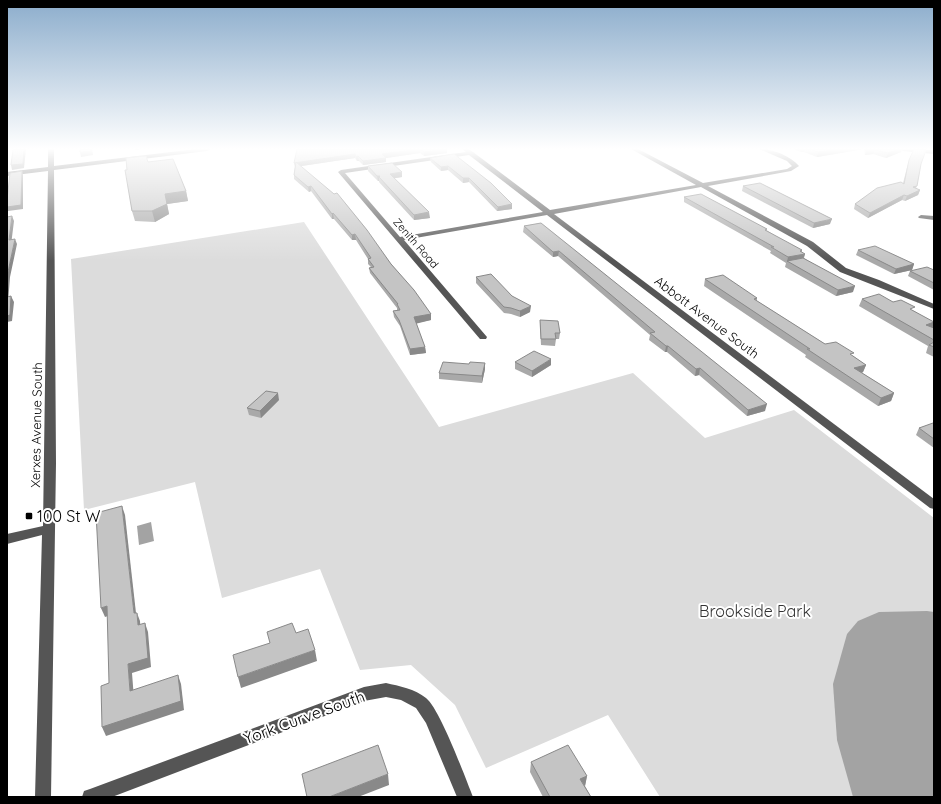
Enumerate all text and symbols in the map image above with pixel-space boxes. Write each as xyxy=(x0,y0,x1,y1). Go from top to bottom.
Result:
street label: Zenith Road xyxy=(390,215,442,271)
street label: Abbott Avenue South xyxy=(652,272,762,362)
street label: Xerxes Avenue South xyxy=(27,362,45,488)
place label: 100 St W xyxy=(37,506,101,526)
marker: 100 St W xyxy=(24,511,34,521)
park label: Brookside Park xyxy=(699,601,811,621)
street label: York Curve South xyxy=(241,686,367,748)

